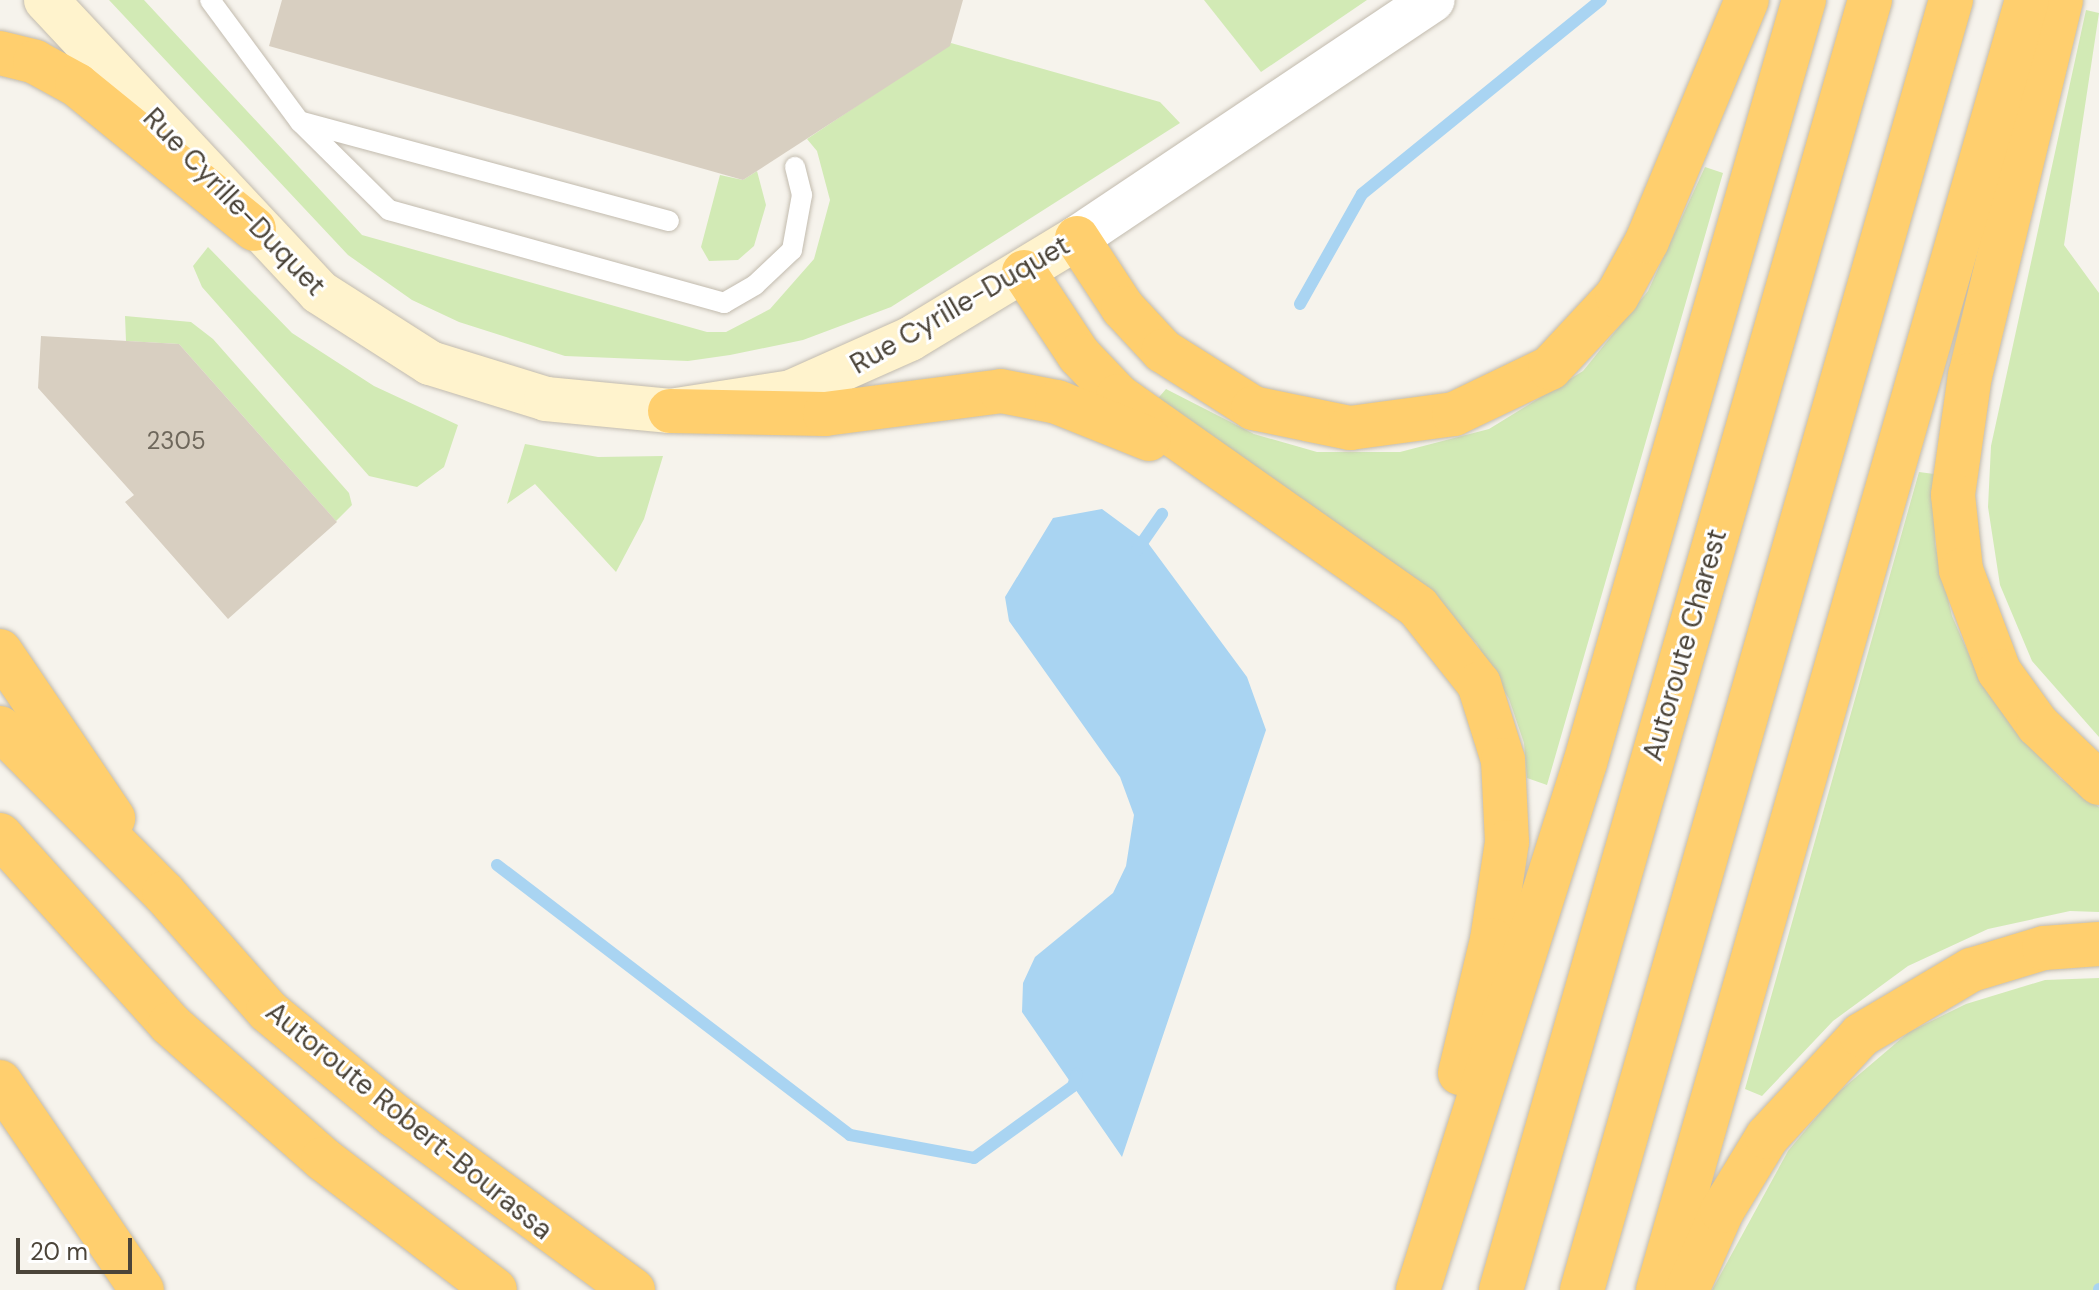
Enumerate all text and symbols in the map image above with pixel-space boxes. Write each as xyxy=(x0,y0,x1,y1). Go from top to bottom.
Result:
street label: Rue Cyrille-Duquet xyxy=(136,101,332,303)
street label: Rue Cyrille-Duquet xyxy=(844,229,1076,381)
house number: 2305 xyxy=(146,427,206,455)
street label: Autoroute Charest xyxy=(1636,525,1734,765)
street label: Autoroute Robert-Bourassa xyxy=(259,995,559,1247)
scale bar xyxy=(20,1222,136,1272)
text: 20 m xyxy=(30,1236,88,1267)

